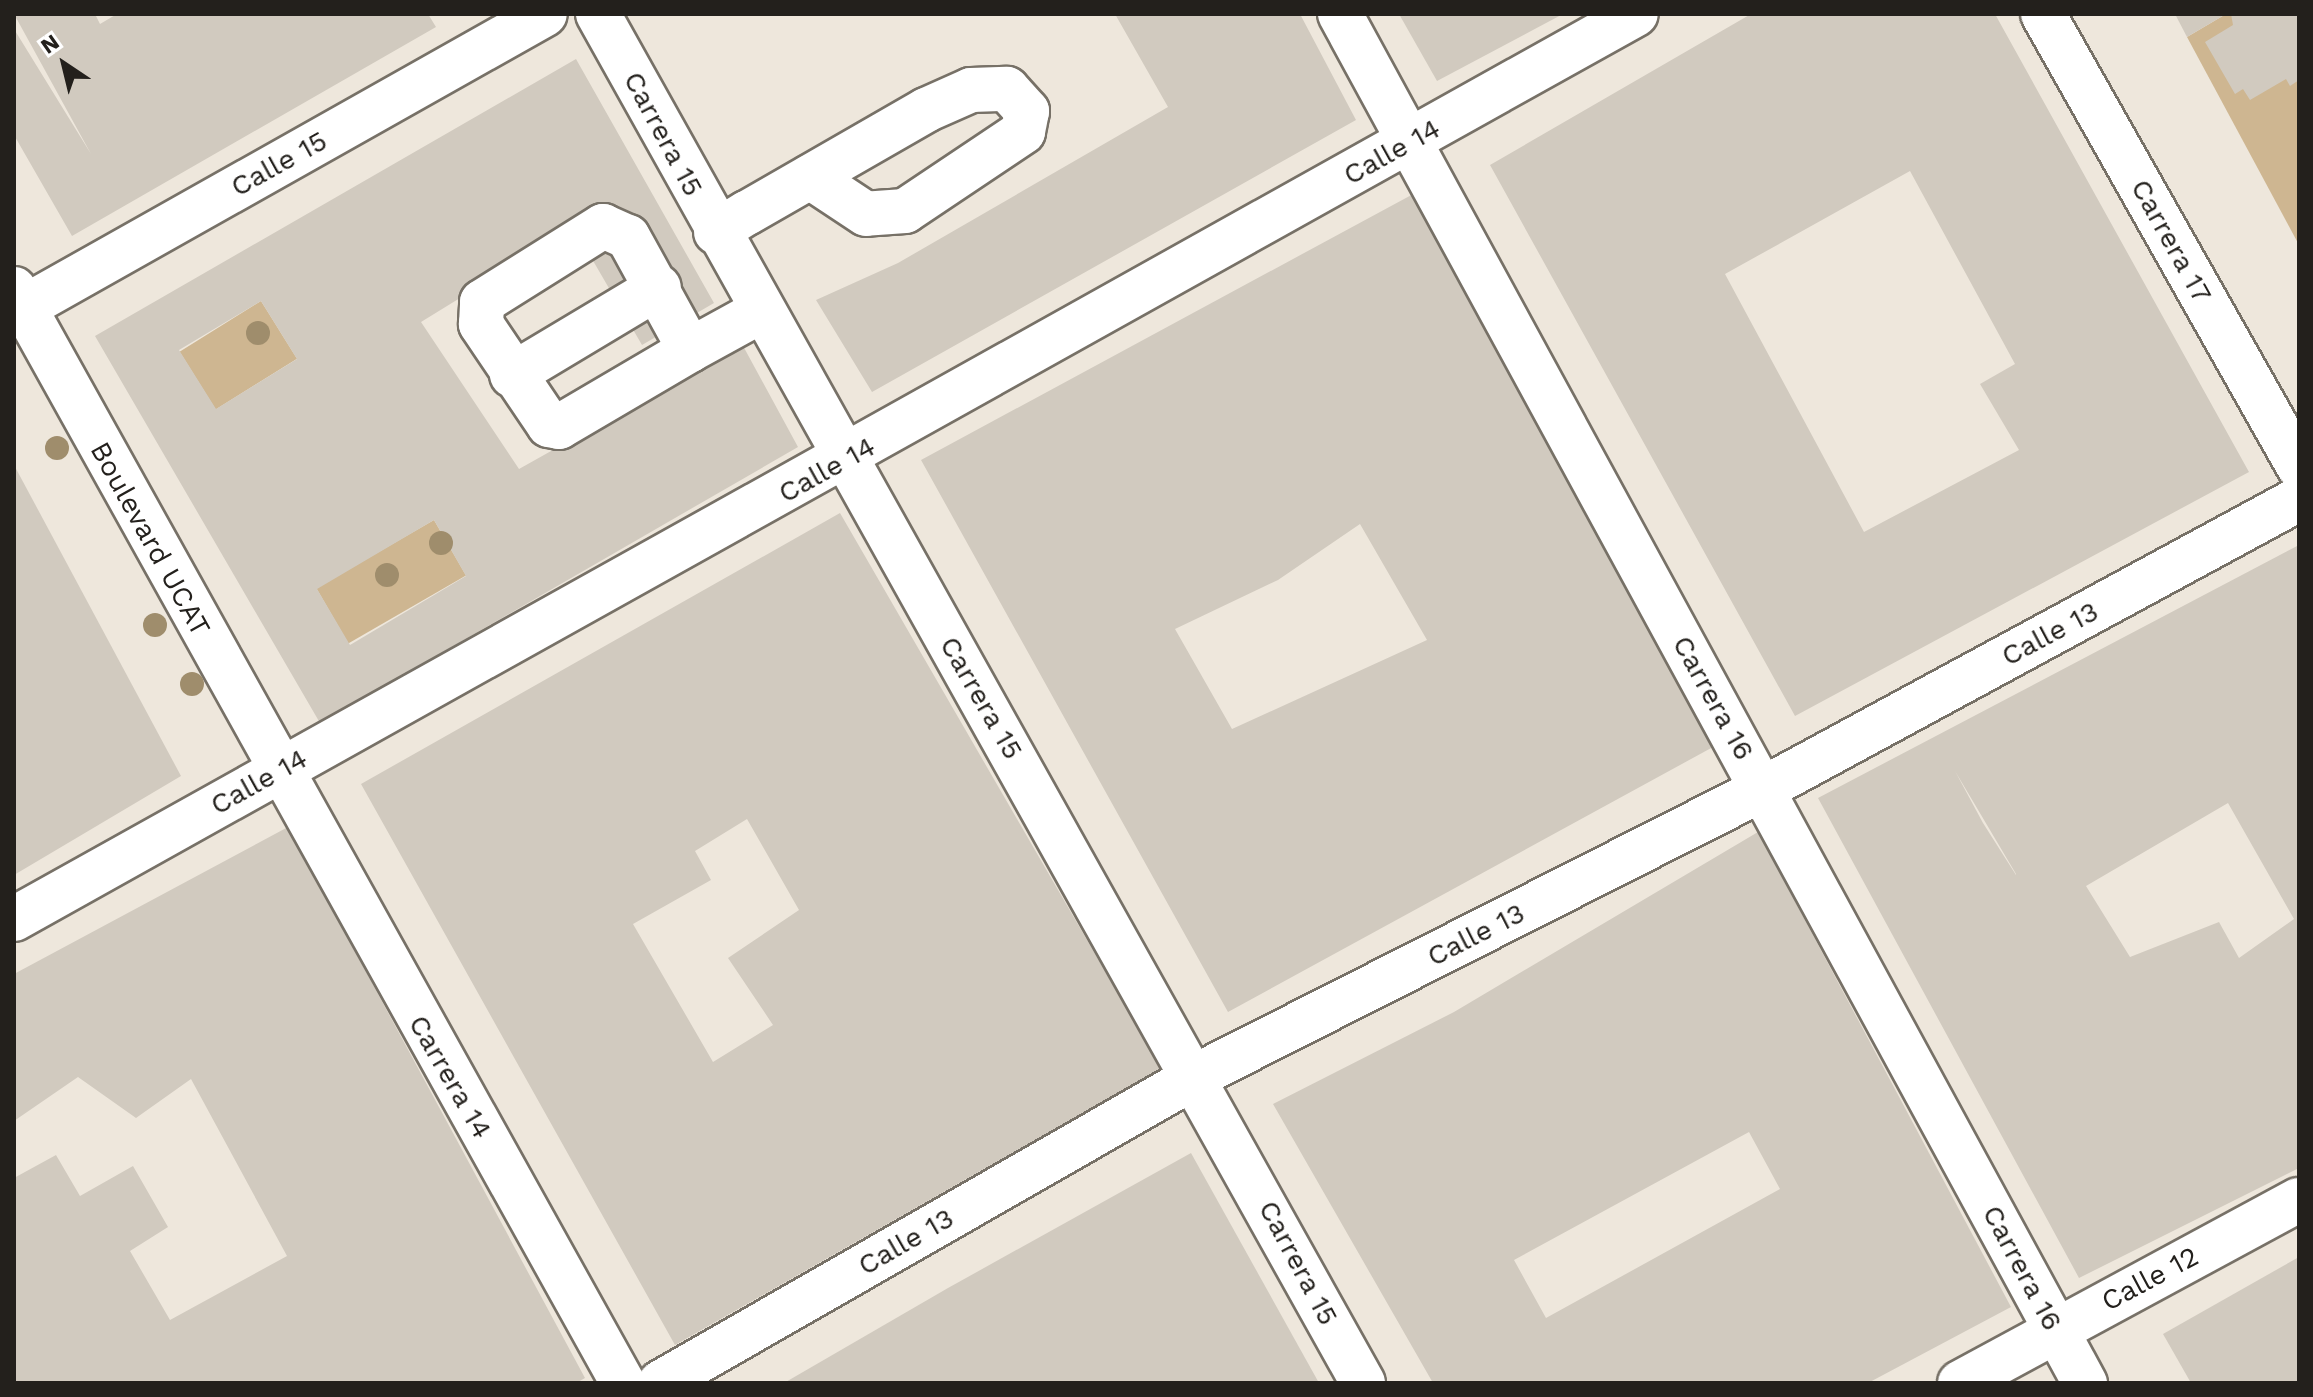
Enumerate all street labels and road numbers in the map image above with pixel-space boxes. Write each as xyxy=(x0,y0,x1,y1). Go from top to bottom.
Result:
street label: Carrera 15 xyxy=(616,66,710,202)
street label: Calle 14 xyxy=(1338,112,1446,192)
street label: Calle 15 xyxy=(225,124,333,204)
street label: Carrera 17 xyxy=(2123,173,2219,309)
street label: Calle 14 xyxy=(773,430,881,510)
street label: Boulevard UCAT xyxy=(83,436,217,642)
street label: Calle 13 xyxy=(1996,594,2104,674)
street label: Carrera 15 xyxy=(932,630,1030,766)
street label: Carrera 16 xyxy=(1665,630,1761,766)
street label: Calle 14 xyxy=(205,742,313,822)
street label: Calle 13 xyxy=(1422,896,1530,974)
street label: Carrera 14 xyxy=(401,1009,499,1145)
street label: Carrera 15 xyxy=(1251,1195,1345,1331)
street label: Carrera 16 xyxy=(1975,1199,2069,1337)
street label: Calle 13 xyxy=(852,1201,960,1283)
street label: Calle 12 xyxy=(2096,1239,2204,1319)

